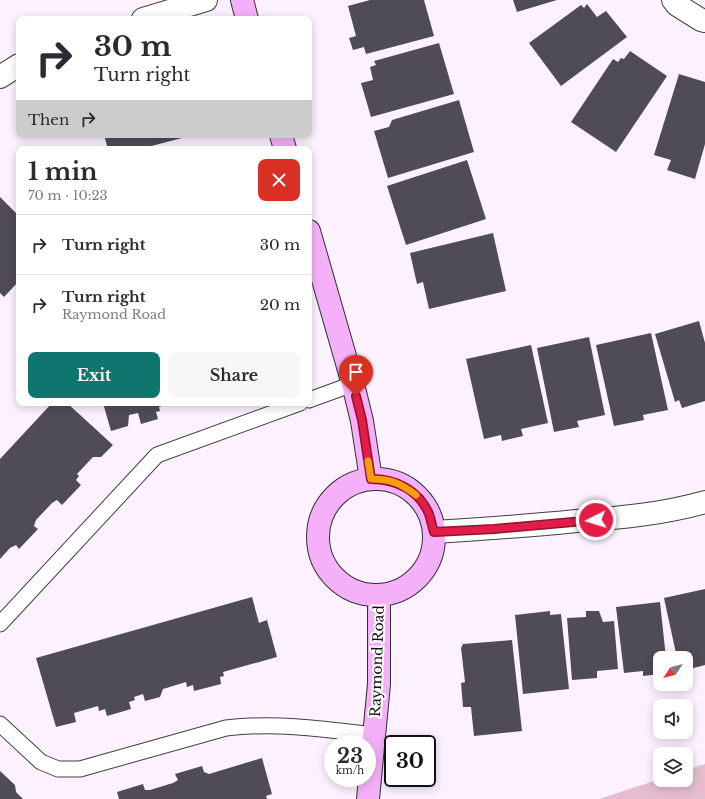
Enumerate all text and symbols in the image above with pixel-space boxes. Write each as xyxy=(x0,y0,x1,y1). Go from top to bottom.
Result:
text: 30 m xyxy=(94,29,171,64)
icon: right xyxy=(28,32,80,84)
text: Turn right xyxy=(94,64,190,86)
icon: right xyxy=(77,108,99,130)
text: Then xyxy=(28,110,69,129)
text: 1 min xyxy=(28,157,98,186)
button: close xyxy=(258,159,300,201)
text: 70 m · 10:23 xyxy=(28,187,107,204)
icon: right xyxy=(28,234,50,256)
text: Turn right xyxy=(62,235,145,254)
text: 30 m xyxy=(260,235,300,254)
text: Turn right xyxy=(62,287,145,306)
icon: right xyxy=(28,294,50,316)
text: 20 m xyxy=(260,295,300,314)
text: Raymond Road xyxy=(62,306,166,323)
button: Exit xyxy=(28,352,160,398)
button: Share xyxy=(168,352,300,398)
pin xyxy=(339,355,373,396)
icon: arrive xyxy=(345,361,367,383)
position arrow xyxy=(575,499,617,541)
street label: Raymond Road xyxy=(366,604,388,717)
north arrow xyxy=(653,651,693,691)
map controls xyxy=(653,651,693,787)
button: sound xyxy=(653,699,693,739)
speed limit sign: 30 xyxy=(384,735,436,787)
text: 23 xyxy=(337,744,363,768)
button: layers xyxy=(653,747,693,787)
text: km/h xyxy=(336,764,364,777)

